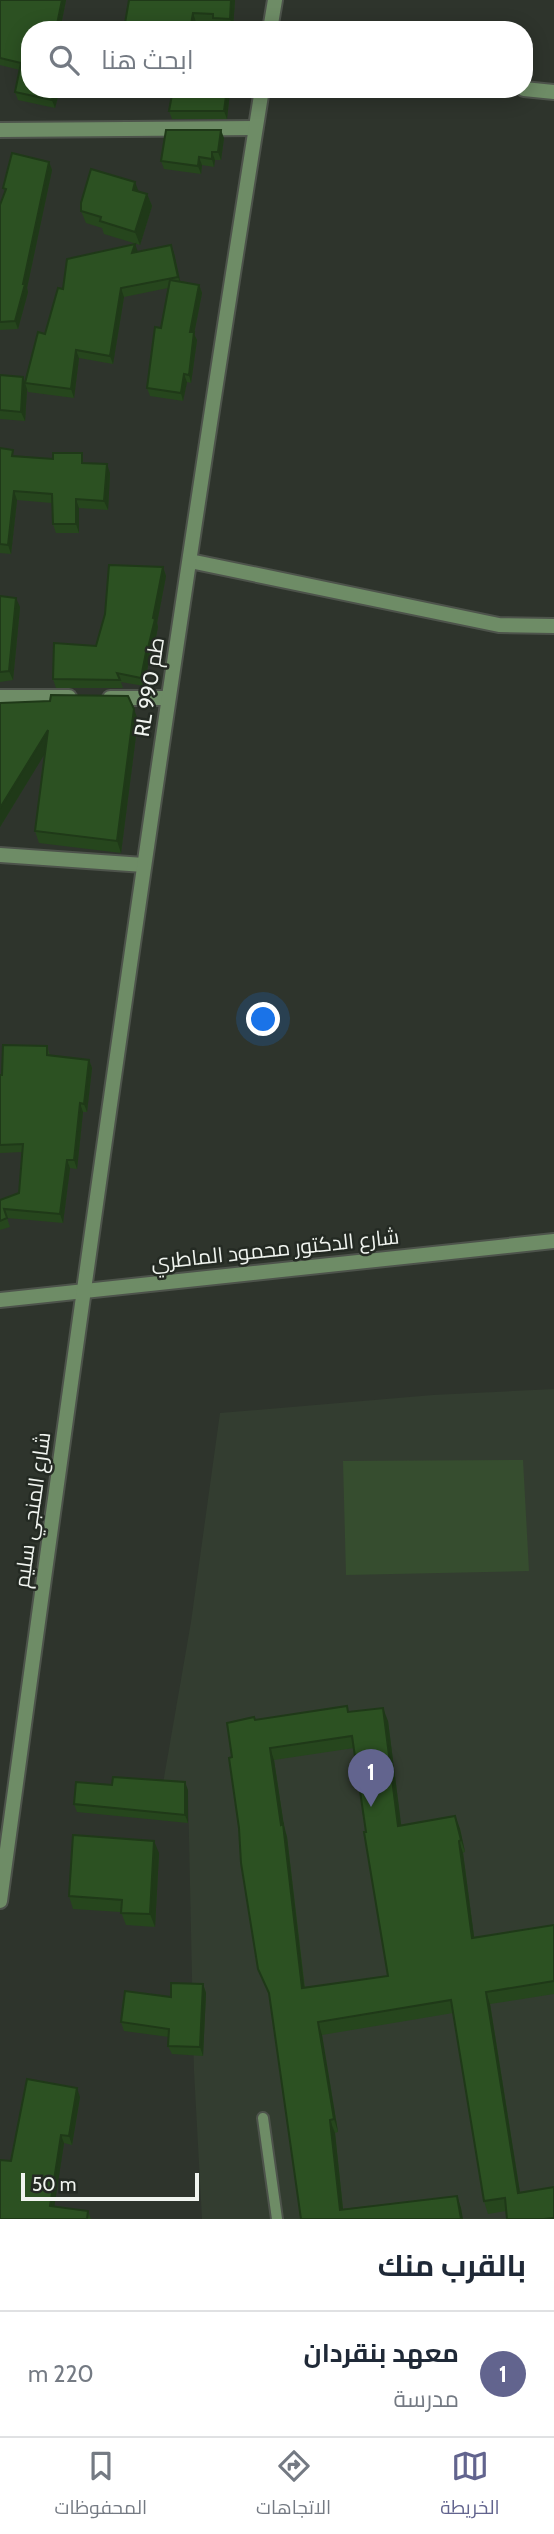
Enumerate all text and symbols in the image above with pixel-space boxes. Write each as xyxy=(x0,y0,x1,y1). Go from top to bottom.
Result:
search box xyxy=(21,21,533,98)
icon: search xyxy=(45,41,83,79)
text: ابحث هنا xyxy=(101,44,194,76)
street label: RL طم 990 xyxy=(129,635,171,739)
your location xyxy=(246,1002,280,1036)
street label: شارع الدكتور محمود الماطري xyxy=(150,1224,401,1278)
street label: شارع المنجي سليم xyxy=(9,1431,59,1590)
pin: 1 xyxy=(348,1749,394,1807)
scale bar xyxy=(21,2170,200,2202)
text: 50 m xyxy=(32,2173,76,2196)
text: بالقرب منك xyxy=(378,2247,526,2284)
text: معهد بنقردان xyxy=(303,2337,459,2369)
text: 220 m xyxy=(28,2360,94,2388)
text: 1 xyxy=(499,2360,507,2388)
text: مدرسة xyxy=(394,2385,459,2413)
tab: المحفوظات xyxy=(55,2447,147,2525)
tab: الاتجاهات xyxy=(256,2447,331,2525)
tab: الخريطة xyxy=(440,2447,500,2525)

